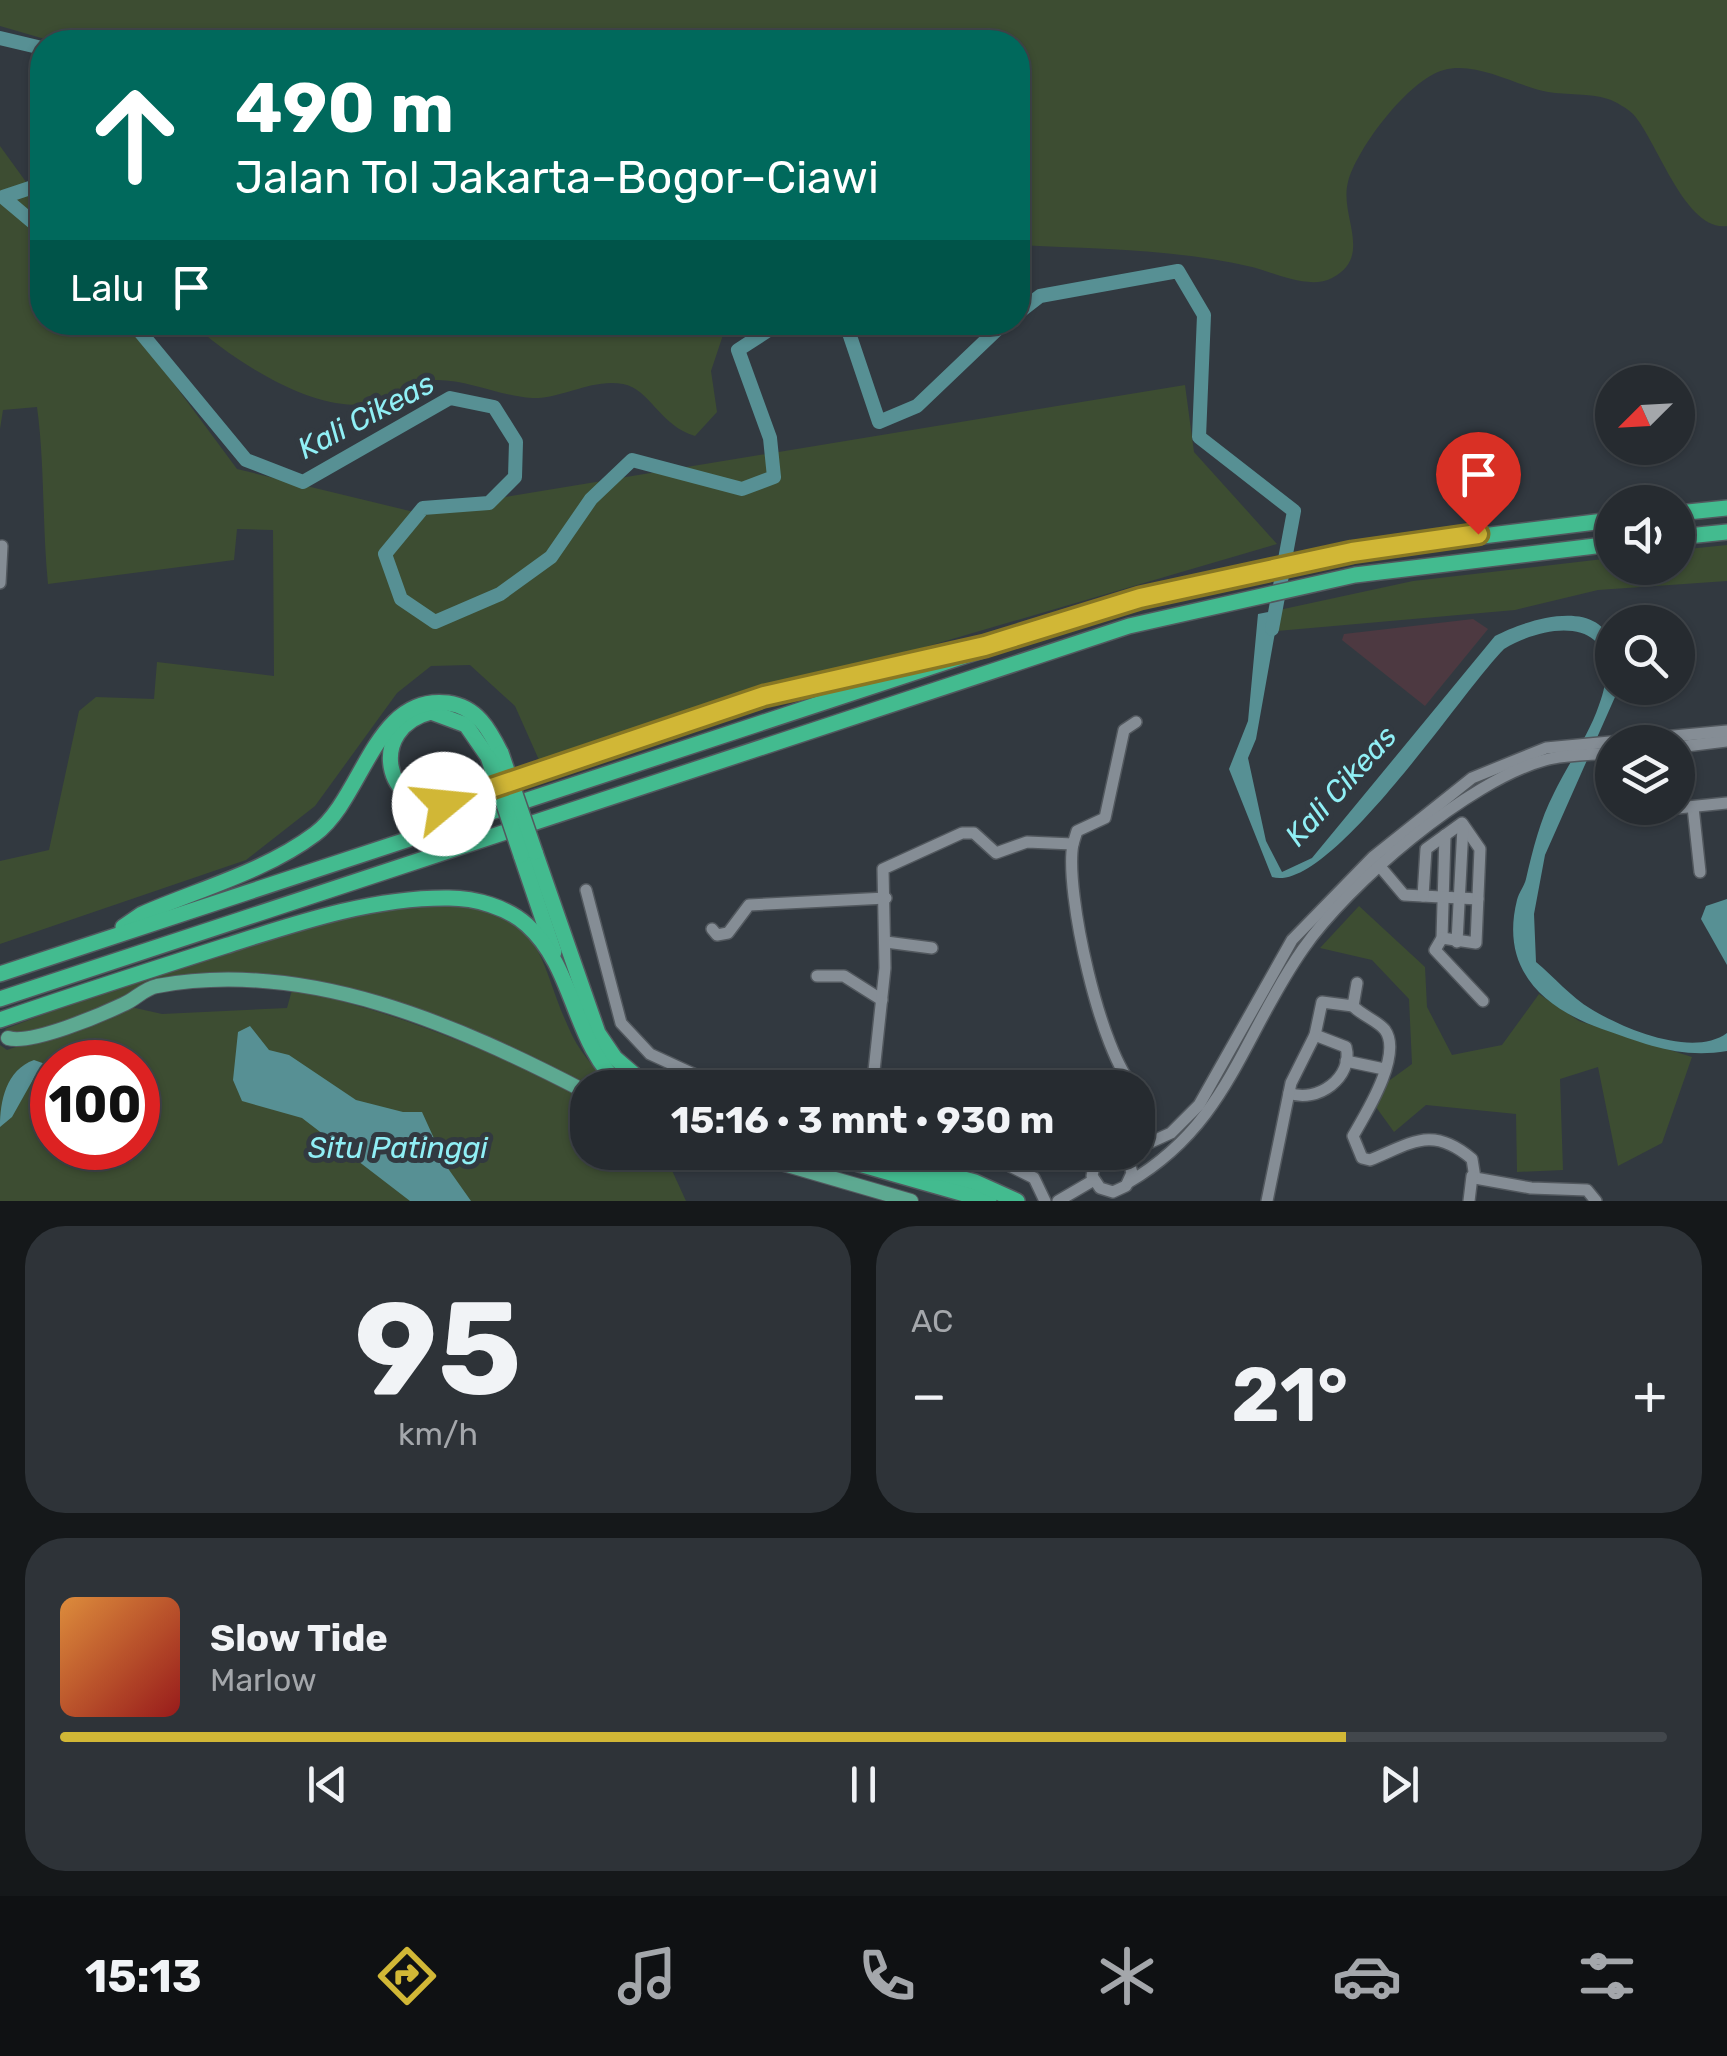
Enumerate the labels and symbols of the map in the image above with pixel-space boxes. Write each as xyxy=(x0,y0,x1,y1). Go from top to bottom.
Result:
water label: Kali Cikeas xyxy=(292,365,440,467)
north arrow xyxy=(1595,365,1695,465)
pin xyxy=(1436,432,1521,535)
water label: Kali Cikeas xyxy=(1278,719,1404,853)
position arrow xyxy=(392,752,496,856)
speed limit sign: 100 xyxy=(30,1040,160,1170)
water label: Situ Patinggi xyxy=(308,1130,489,1166)

